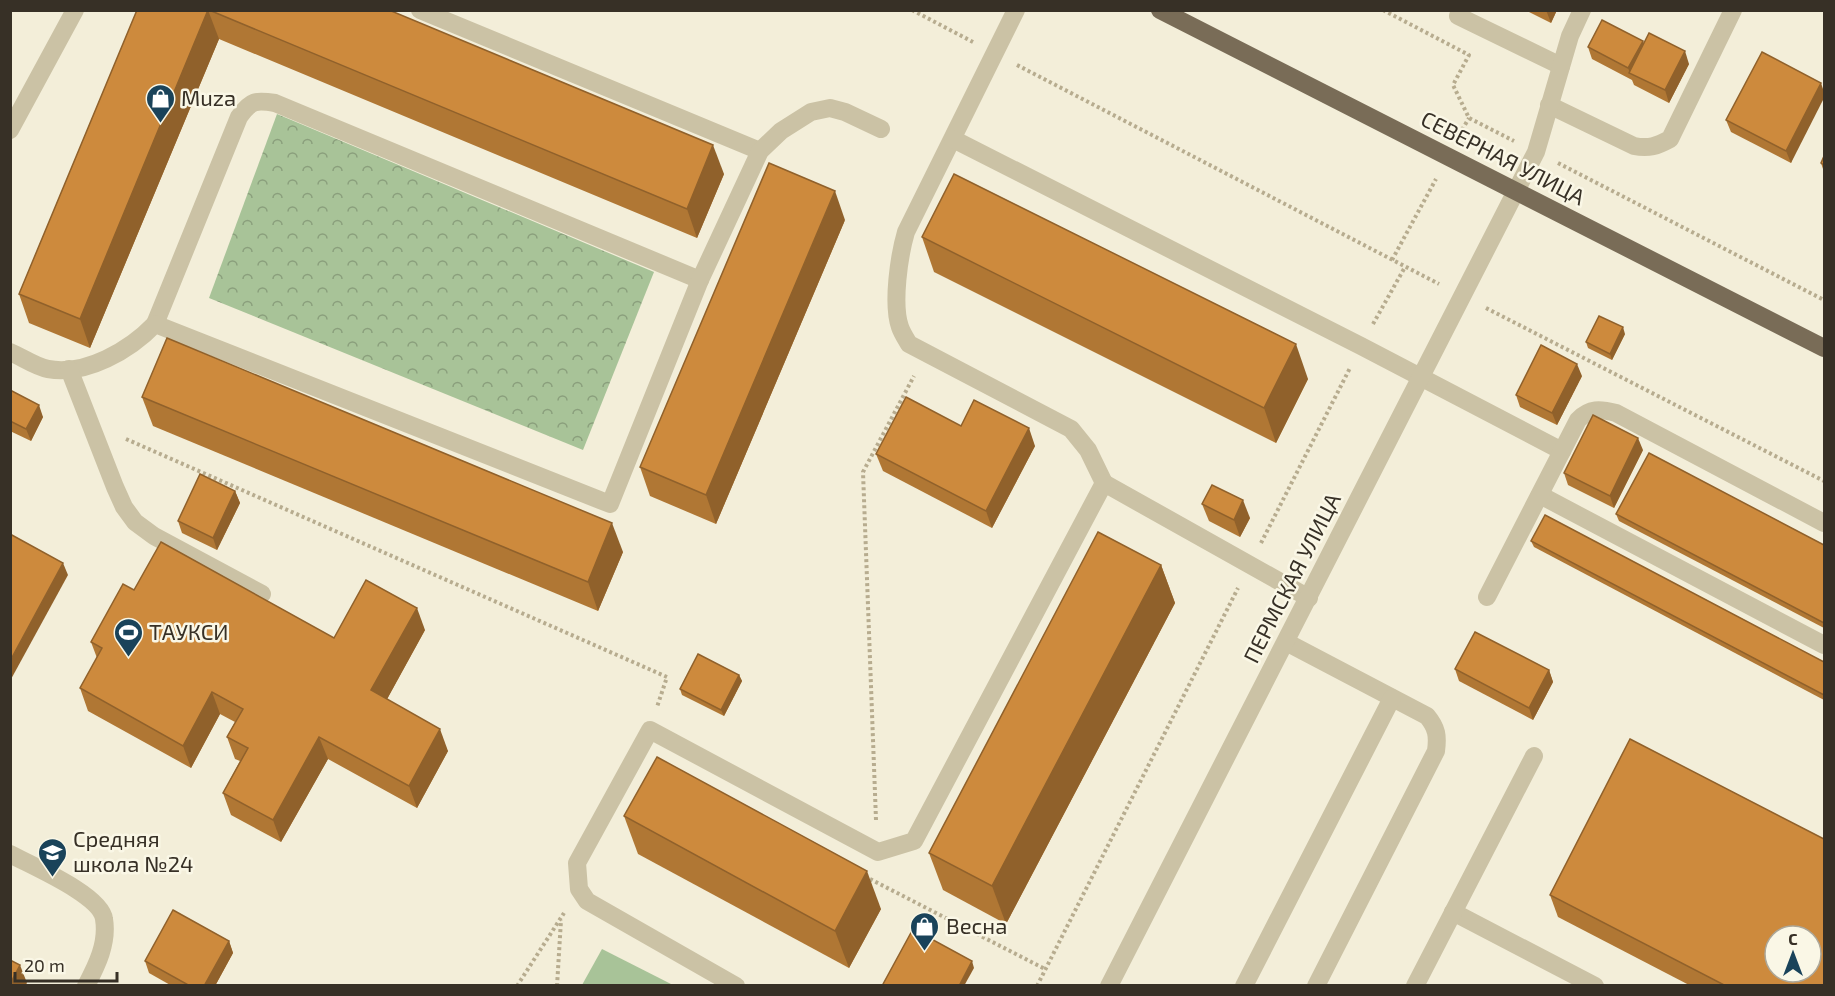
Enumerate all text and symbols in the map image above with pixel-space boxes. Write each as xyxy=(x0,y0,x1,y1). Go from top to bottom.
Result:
shop icon: Muza xyxy=(144,82,176,124)
place label: Muza xyxy=(181,84,236,110)
street label: СЕВЕРНАЯ УЛИЦА xyxy=(1417,105,1590,210)
street label: ПЕРМСКАЯ УЛИЦА xyxy=(1237,488,1345,667)
sports icon: ТАУКСИ xyxy=(112,616,144,658)
place label: ТАУКСИ xyxy=(149,618,229,644)
place label: Средняя школа №24 xyxy=(73,825,194,876)
school or university icon: Средняя школа №24 xyxy=(36,836,68,878)
shop icon: Весна xyxy=(909,910,941,952)
place label: Весна xyxy=(946,912,1007,938)
north arrow xyxy=(1763,924,1823,984)
text: С xyxy=(1788,929,1798,948)
scale bar xyxy=(15,945,117,983)
text: 20 m xyxy=(24,954,65,976)

